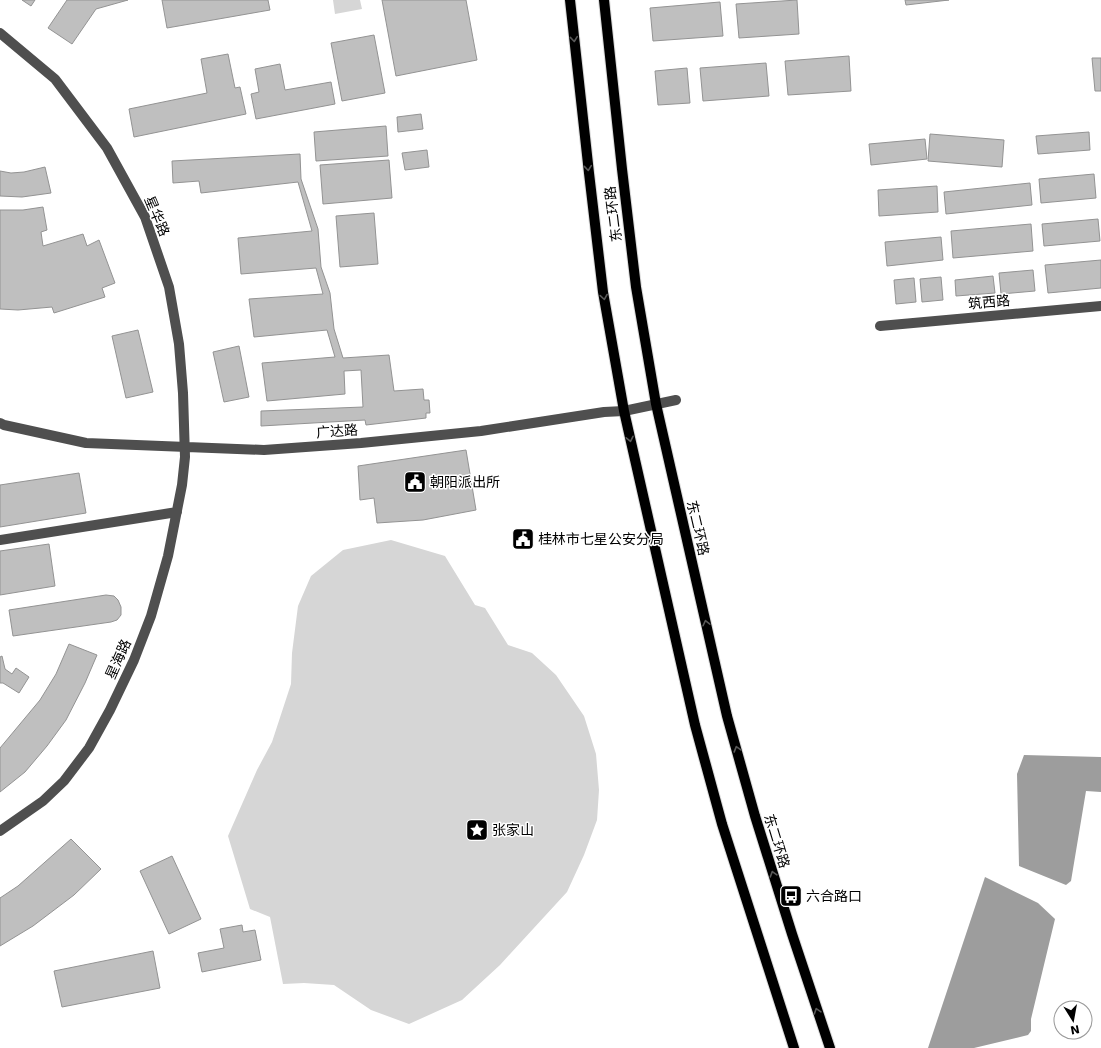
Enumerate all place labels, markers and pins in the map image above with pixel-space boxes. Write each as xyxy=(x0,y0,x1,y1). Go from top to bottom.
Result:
public building icon: 朝阳派出所 xyxy=(402,469,428,495)
place label: 朝阳派出所 xyxy=(430,474,500,490)
public building icon: 桂林市七星公安分局 xyxy=(510,526,536,552)
place label: 桂林市七星公安分局 xyxy=(538,531,664,547)
place icon: 张家山 xyxy=(464,817,490,843)
place label: 张家山 xyxy=(492,822,534,838)
bus stop icon: 六合路口 xyxy=(778,883,804,909)
place label: 六合路口 xyxy=(806,888,862,904)

